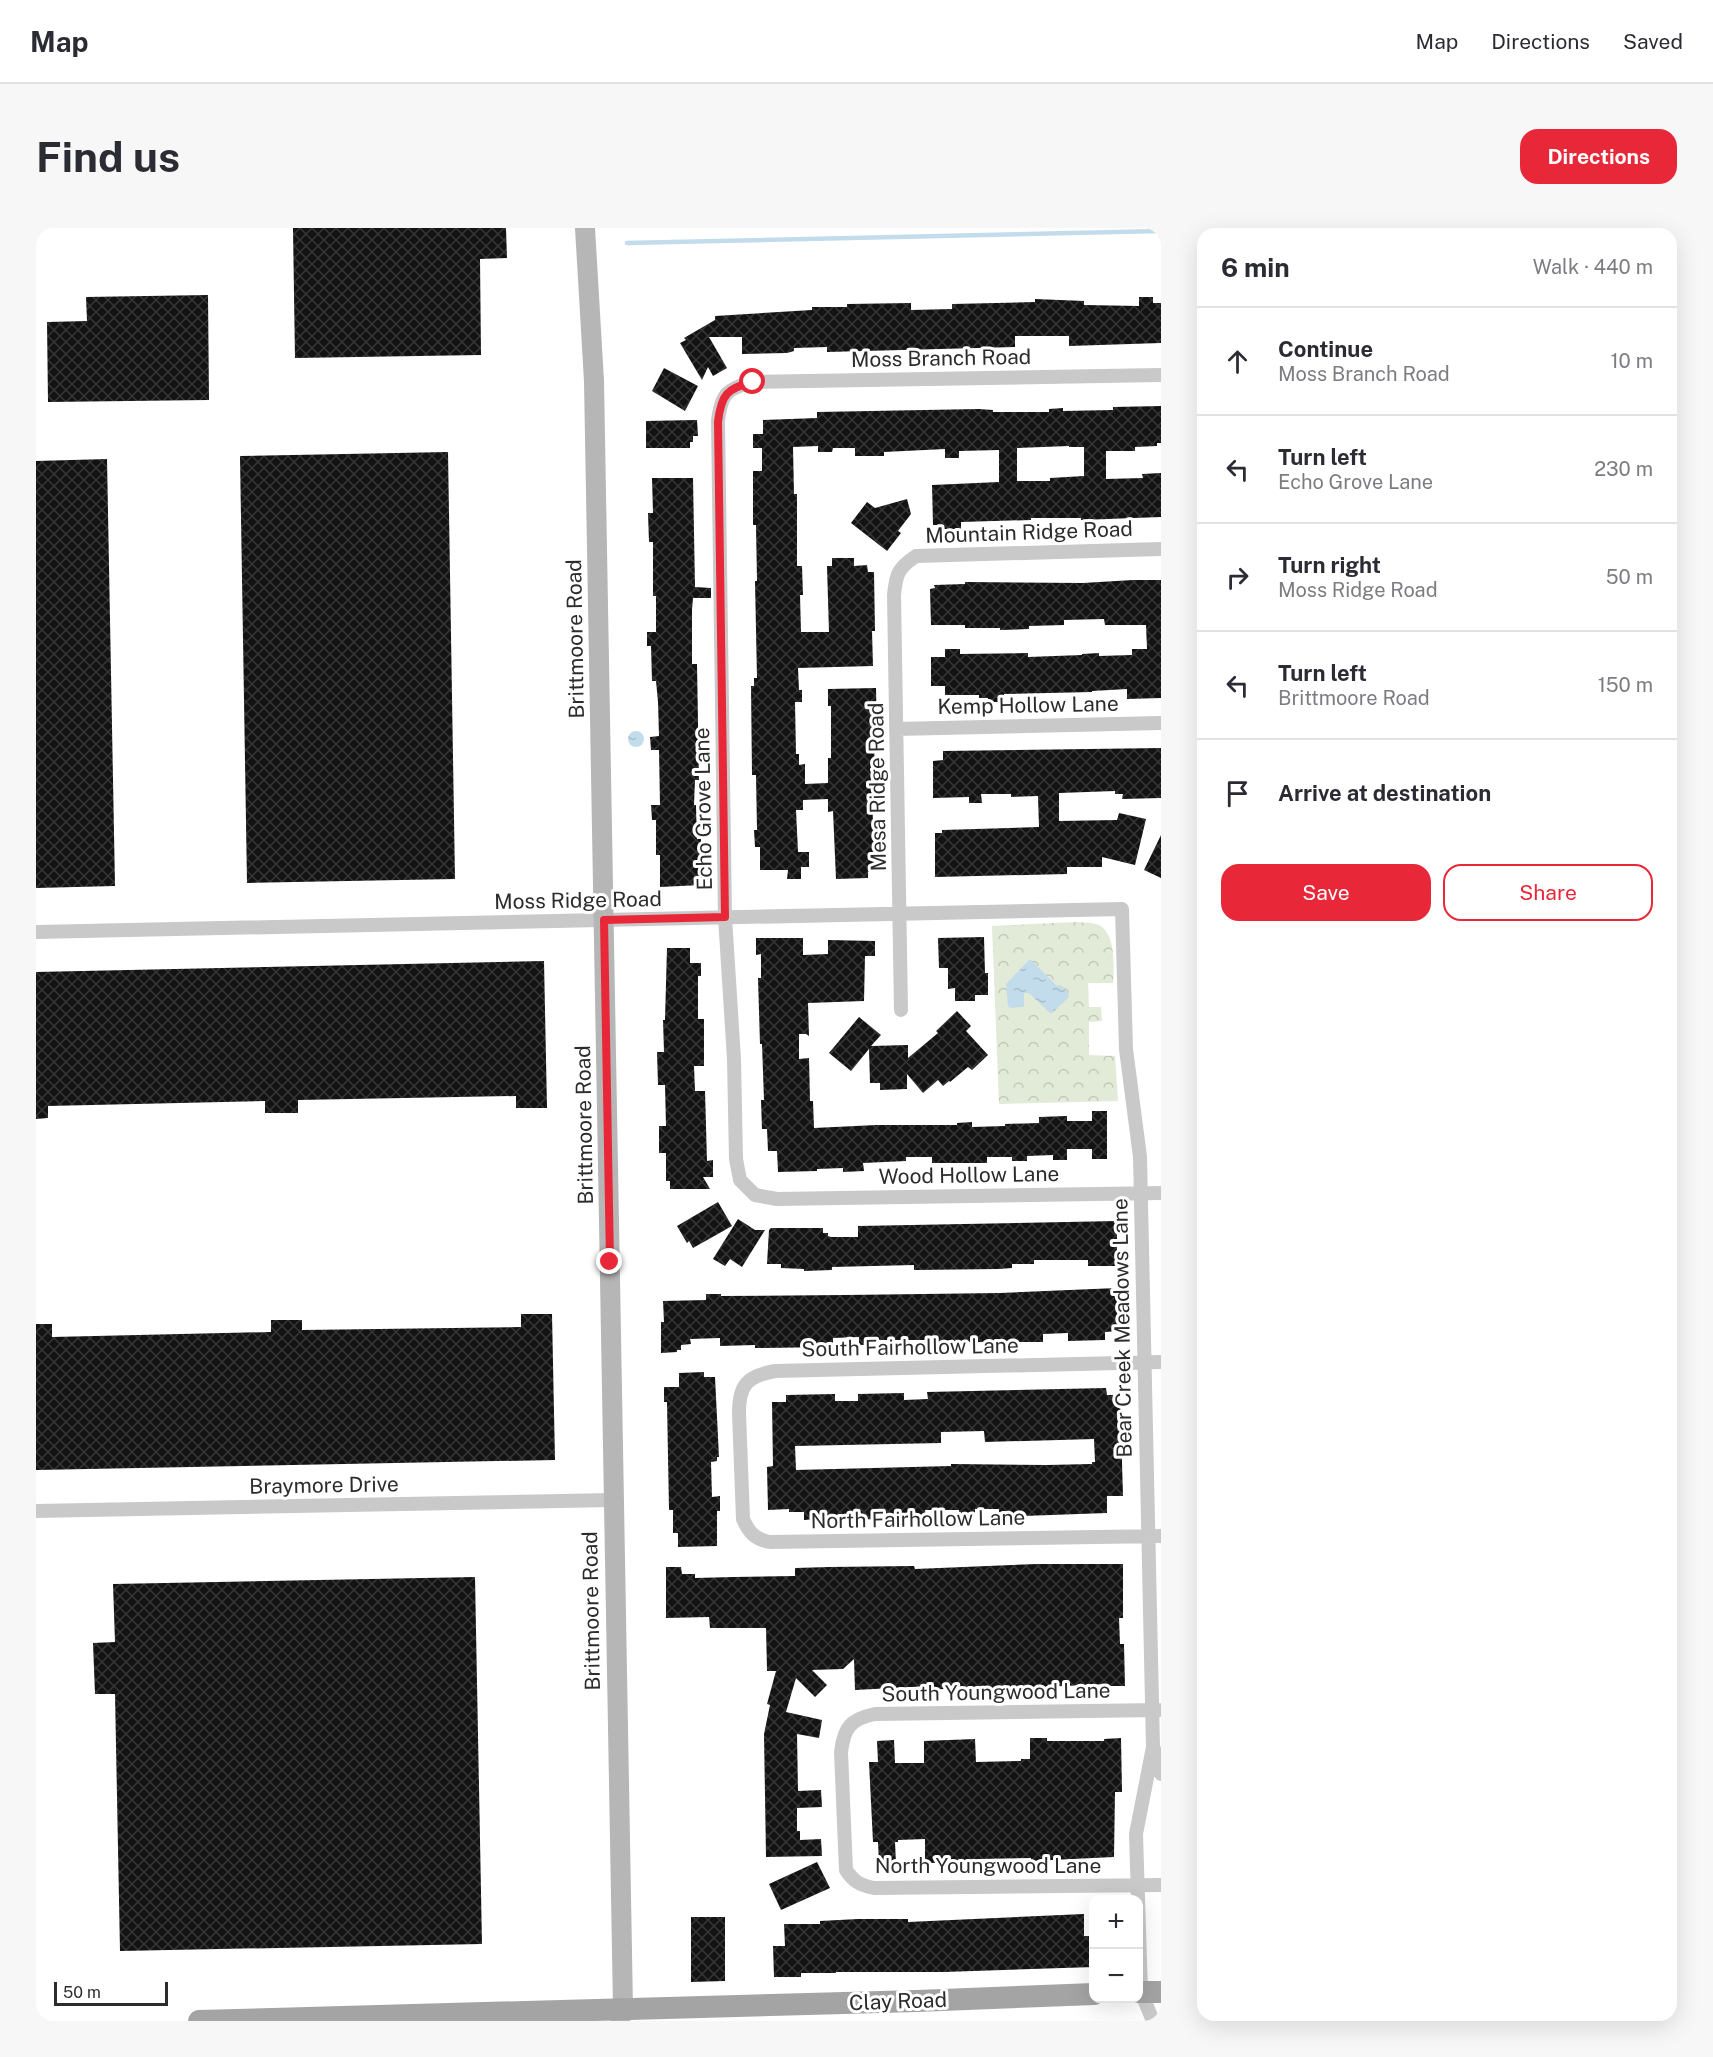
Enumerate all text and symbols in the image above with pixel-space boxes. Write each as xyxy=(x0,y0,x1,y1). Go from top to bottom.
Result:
text: Map xyxy=(30,25,89,58)
text: Map xyxy=(1416,29,1458,54)
text: Directions xyxy=(1491,29,1590,54)
text: Saved xyxy=(1623,29,1683,54)
button: Directions xyxy=(1520,129,1677,184)
text: Find us xyxy=(36,132,180,181)
text: 6 min xyxy=(1221,252,1290,283)
text: Walk · 440 m xyxy=(1533,255,1653,279)
text: Continue xyxy=(1278,336,1373,362)
street label: Moss Branch Road xyxy=(851,344,1031,372)
icon: ahead xyxy=(1221,345,1254,378)
text: 10 m xyxy=(1610,349,1653,373)
text: Moss Branch Road xyxy=(1278,362,1450,386)
route start xyxy=(739,368,765,394)
text: Turn left xyxy=(1278,444,1367,470)
icon: left xyxy=(1221,453,1254,486)
text: 230 m xyxy=(1594,457,1653,481)
text: Echo Grove Lane xyxy=(1278,470,1433,494)
street label: Mountain Ridge Road xyxy=(925,516,1133,548)
text: Turn right xyxy=(1278,552,1381,578)
street label: Brittmoore Road xyxy=(561,559,589,719)
icon: right xyxy=(1221,561,1254,594)
text: 50 m xyxy=(1606,565,1653,589)
text: Moss Ridge Road xyxy=(1278,578,1438,602)
text: Turn left xyxy=(1278,660,1367,686)
icon: left xyxy=(1221,669,1254,702)
text: 150 m xyxy=(1598,673,1653,697)
text: Brittmoore Road xyxy=(1278,686,1430,710)
street label: Kemp Hollow Lane xyxy=(937,691,1119,719)
street label: Mesa Ridge Road xyxy=(863,702,891,872)
street label: Echo Grove Lane xyxy=(689,727,717,891)
icon: arrive xyxy=(1221,777,1254,810)
text: Arrive at destination xyxy=(1278,780,1491,806)
button: Save xyxy=(1221,864,1431,921)
button: Share xyxy=(1443,864,1653,921)
street label: Moss Ridge Road xyxy=(494,886,662,914)
street label: Brittmoore Road xyxy=(570,1045,598,1205)
street label: Wood Hollow Lane xyxy=(878,1161,1060,1189)
street label: Bear Creek Meadows Lane xyxy=(1107,1198,1137,1458)
route end xyxy=(596,1248,622,1274)
street label: South Fairhollow Lane xyxy=(801,1333,1019,1361)
street label: Braymore Drive xyxy=(249,1471,399,1499)
street label: North Fairhollow Lane xyxy=(810,1505,1026,1533)
street label: Brittmoore Road xyxy=(577,1531,605,1691)
street label: South Youngwood Lane xyxy=(881,1678,1111,1706)
street label: North Youngwood Lane xyxy=(875,1853,1101,1878)
map controls xyxy=(1089,1895,1143,2003)
button: + xyxy=(1089,1895,1143,1949)
button: − xyxy=(1089,1949,1143,2003)
scale bar xyxy=(54,1979,168,2006)
text: 50 m xyxy=(63,1983,101,2002)
street label: Clay Road xyxy=(849,1987,947,2015)

